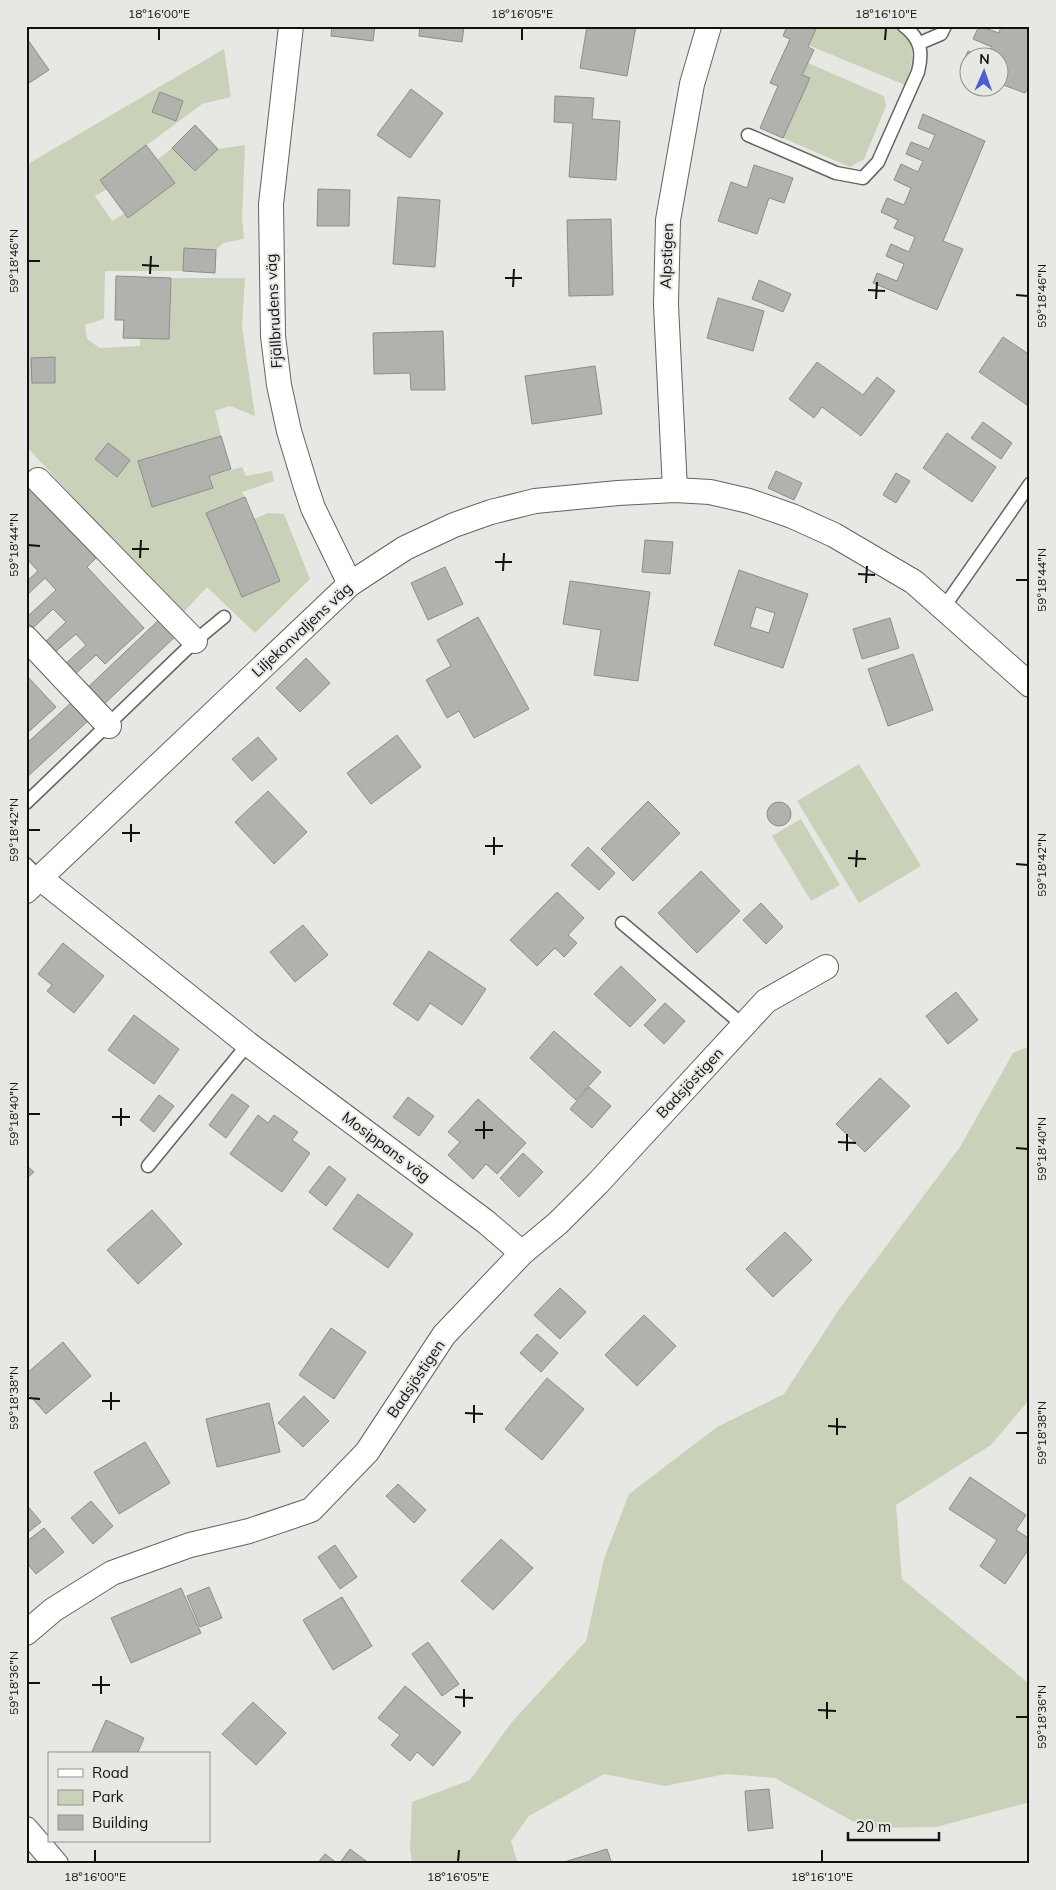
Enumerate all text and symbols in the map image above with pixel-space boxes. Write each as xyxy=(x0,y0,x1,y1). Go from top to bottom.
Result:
text: 18°16'00"E xyxy=(128,6,190,21)
text: 18°16'05"E xyxy=(491,6,553,21)
text: 18°16'10"E xyxy=(855,6,917,21)
north arrow xyxy=(958,48,1008,98)
text: N xyxy=(979,50,990,68)
street label: Alpstigen xyxy=(656,223,677,289)
text: 59°18'46"N xyxy=(6,229,21,293)
street label: Fjällbrudens väg xyxy=(261,253,286,369)
text: 59°18'46"N xyxy=(1034,264,1049,328)
text: 59°18'44"N xyxy=(6,513,21,577)
text: 59°18'44"N xyxy=(1034,548,1049,612)
street label: Liljekonvaljens väg xyxy=(248,578,356,681)
text: 59°18'42"N xyxy=(6,798,21,862)
text: 59°18'42"N xyxy=(1034,833,1049,897)
street label: Badsjöstigen xyxy=(652,1043,727,1122)
text: 59°18'40"N xyxy=(6,1082,21,1146)
street label: Mosippans väg xyxy=(338,1107,434,1186)
text: 59°18'40"N xyxy=(1034,1117,1049,1181)
street label: Badsjöstigen xyxy=(383,1336,449,1421)
text: 59°18'38"N xyxy=(6,1366,21,1430)
text: 59°18'38"N xyxy=(1034,1401,1049,1465)
text: 59°18'36"N xyxy=(6,1651,21,1715)
text: 59°18'36"N xyxy=(1034,1685,1049,1749)
legend xyxy=(48,1752,210,1842)
text: Road xyxy=(92,1763,129,1782)
text: Park xyxy=(92,1787,124,1806)
scale bar xyxy=(848,1810,940,1842)
text: Building xyxy=(92,1813,148,1832)
text: 20 m xyxy=(856,1817,891,1836)
text: 18°16'00"E xyxy=(64,1869,126,1884)
text: 18°16'05"E xyxy=(427,1869,489,1884)
text: 18°16'10"E xyxy=(791,1869,853,1884)

